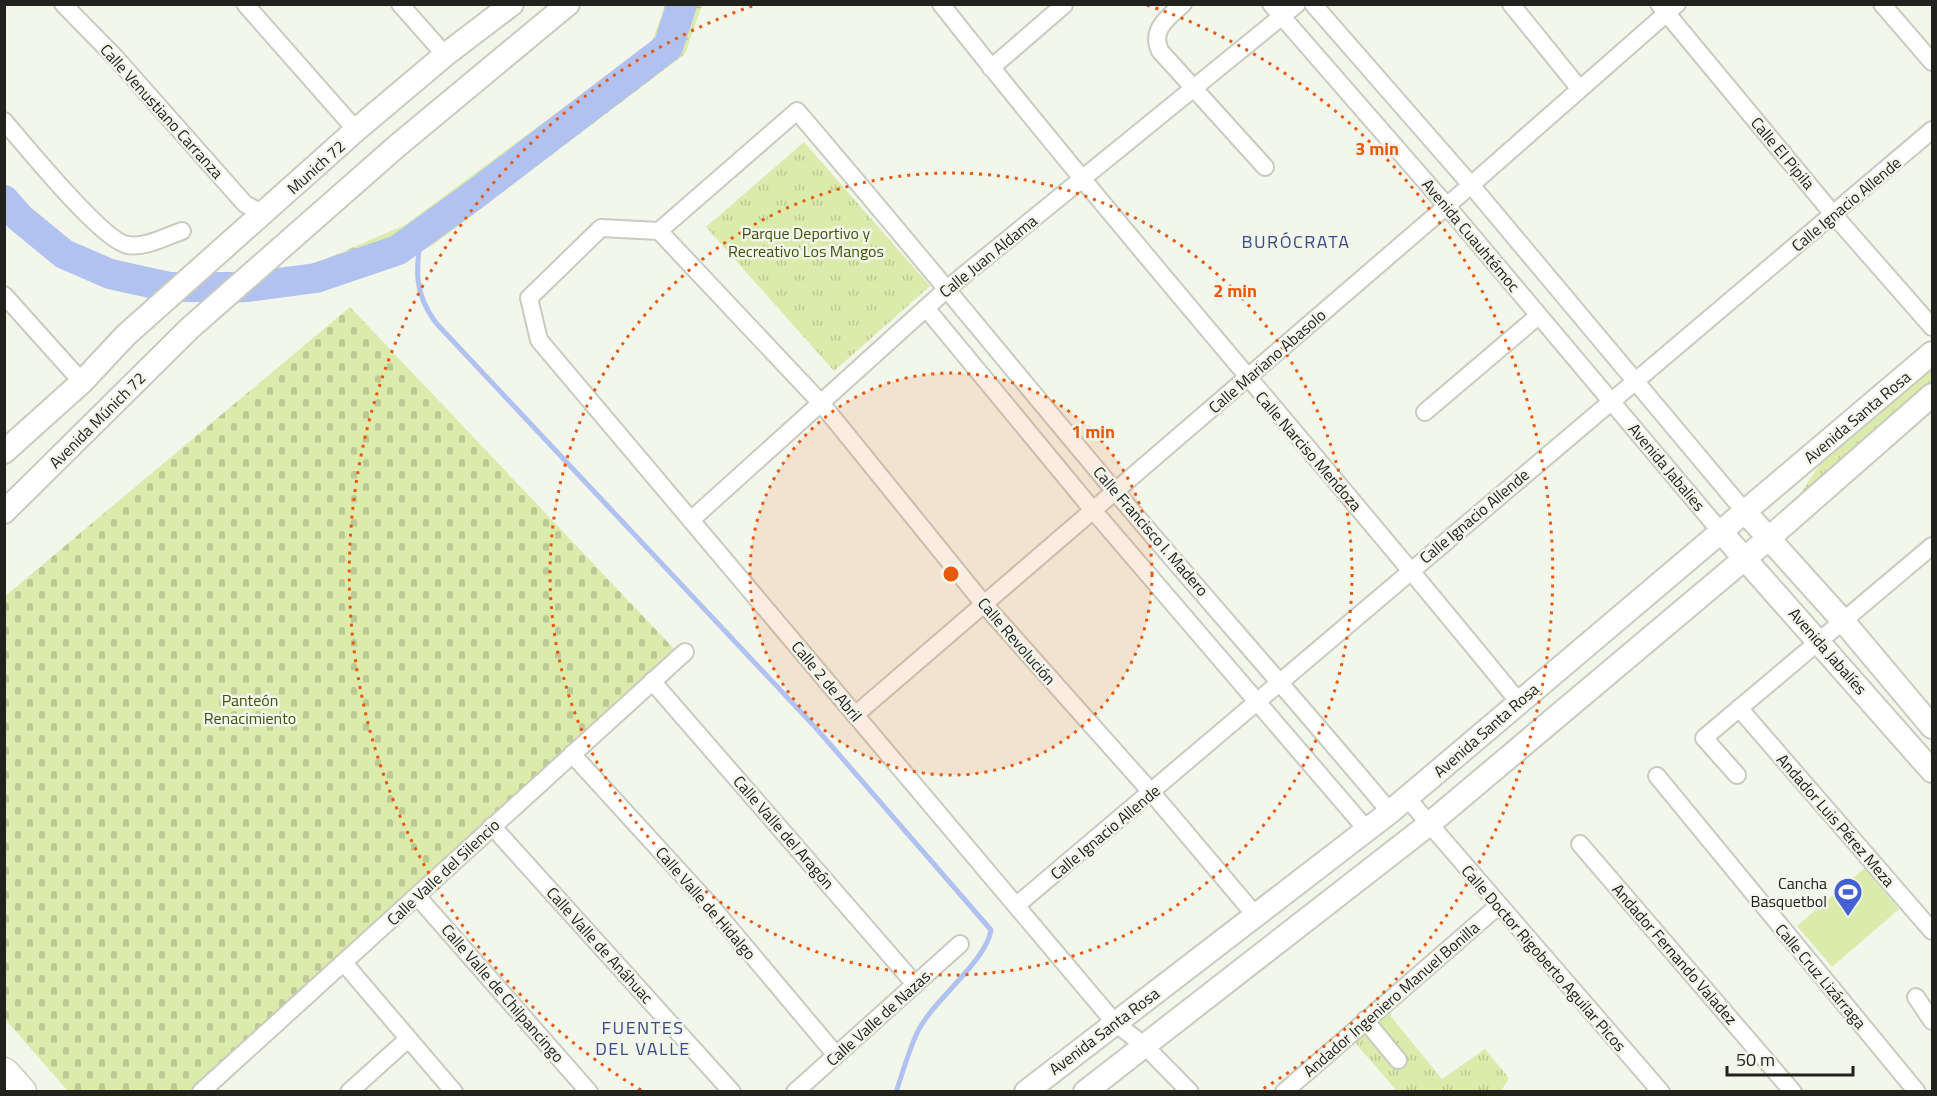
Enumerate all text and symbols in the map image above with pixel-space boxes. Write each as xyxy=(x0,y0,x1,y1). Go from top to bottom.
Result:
street label: Calle Venustiano Carranza xyxy=(95,38,229,184)
street label: Calle El Pipila xyxy=(1745,111,1821,195)
street label: Munich 72 xyxy=(282,134,350,200)
text: 3 min xyxy=(1355,135,1399,162)
street label: Calle Ignacio Allende xyxy=(1786,151,1906,257)
street label: Avenida Cuauhtémoc xyxy=(1416,173,1526,297)
street label: Calle Juan Aldama xyxy=(934,209,1042,303)
park label: Parque Deportivo y Recreativo Los Mangos xyxy=(728,221,884,263)
district label: BURÓCRATA xyxy=(1241,228,1351,255)
text: 2 min xyxy=(1213,277,1257,304)
street label: Calle Mariano Abasolo xyxy=(1203,303,1331,419)
street label: Avenida Santa Rosa xyxy=(1798,365,1916,469)
street label: Avenida Múnich 72 xyxy=(43,366,151,474)
street label: Calle Narciso Mendoza xyxy=(1250,386,1368,516)
text: 1 min xyxy=(1071,418,1115,445)
street label: Avenida Jabalies xyxy=(1623,418,1711,516)
street label: Calle Francisco I. Madero xyxy=(1088,461,1214,601)
street label: Calle Ignacio Allende xyxy=(1414,463,1534,569)
centre of rings xyxy=(941,564,961,584)
street label: Calle Revolución xyxy=(972,592,1062,690)
street label: Avenida Jabalíes xyxy=(1783,602,1873,700)
street label: Calle 2 de Abril xyxy=(786,635,868,727)
street label: Avenida Santa Rosa xyxy=(1428,677,1544,783)
park label: Panteón Renacimiento xyxy=(204,688,296,730)
street label: Andador Luis Pérez Meza xyxy=(1771,748,1901,892)
street label: Calle Valle del Aragón xyxy=(728,770,840,894)
street label: Calle Ignacio Allende xyxy=(1045,779,1165,885)
street label: Calle Valle del Silencio xyxy=(381,813,505,931)
street label: Calle Valle de Hidalgo xyxy=(650,841,762,965)
street label: Calle Doctor Rigoberto Aguilar Picos xyxy=(1456,859,1632,1057)
place label: Cancha Basquetbol xyxy=(1751,871,1827,913)
sports icon: Cancha Basquetbol xyxy=(1832,876,1864,918)
street label: Andador Fernando Valadez xyxy=(1607,878,1743,1030)
street label: Calle Valle de Anáhuac xyxy=(541,881,659,1009)
street label: Andador Ingeniero Manuel Bonilla xyxy=(1298,916,1484,1082)
street label: Calle Valle de Chilpancingo xyxy=(436,918,570,1068)
street label: Calle Cruz Lizárraga xyxy=(1770,918,1872,1034)
street label: Calle Valle de Nazas xyxy=(820,965,936,1071)
street label: Avenida Santa Rosa xyxy=(1044,981,1164,1081)
district label: FUENTES DEL VALLE xyxy=(595,1014,691,1062)
scale bar xyxy=(1727,1039,1853,1077)
text: 50 m xyxy=(1736,1046,1775,1073)

